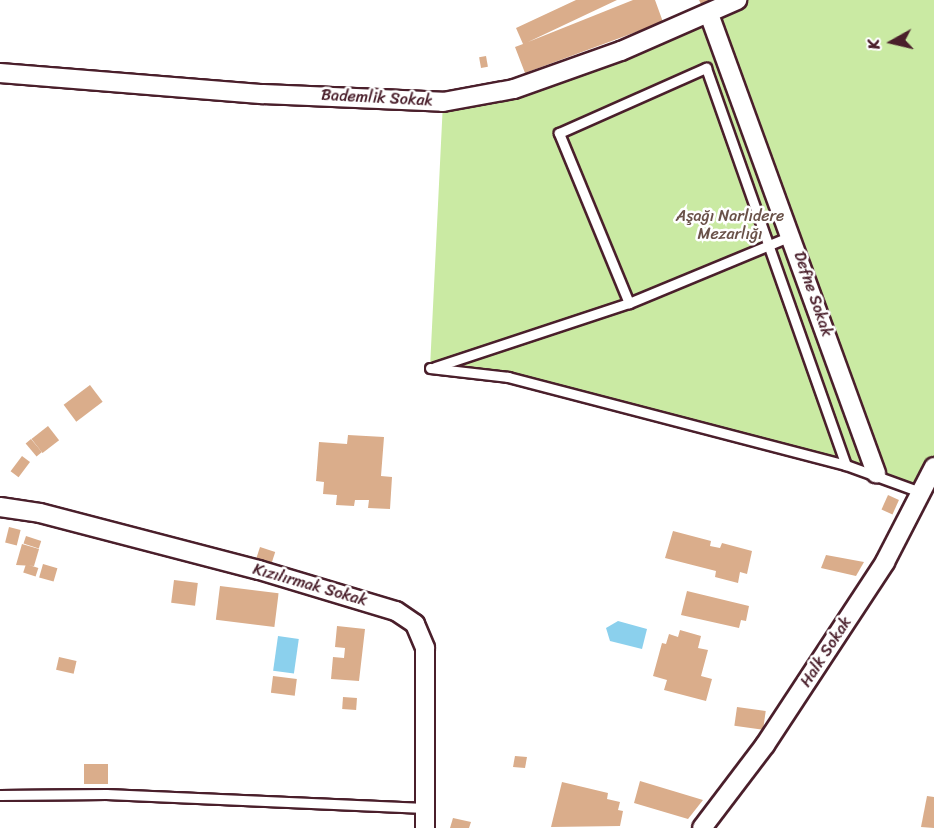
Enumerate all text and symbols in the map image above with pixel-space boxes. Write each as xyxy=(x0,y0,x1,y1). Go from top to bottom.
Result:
north arrow xyxy=(862,12,922,72)
text: K xyxy=(859,38,889,51)
street label: Bademlik Sokak xyxy=(321,85,433,111)
park label: Aşağı Narlıdere Mezarlığı xyxy=(676,206,784,244)
street label: Defne Sokak xyxy=(789,249,837,339)
street label: Kızılırmak Sokak xyxy=(251,560,369,610)
street label: Halk Sokak xyxy=(796,613,856,691)

